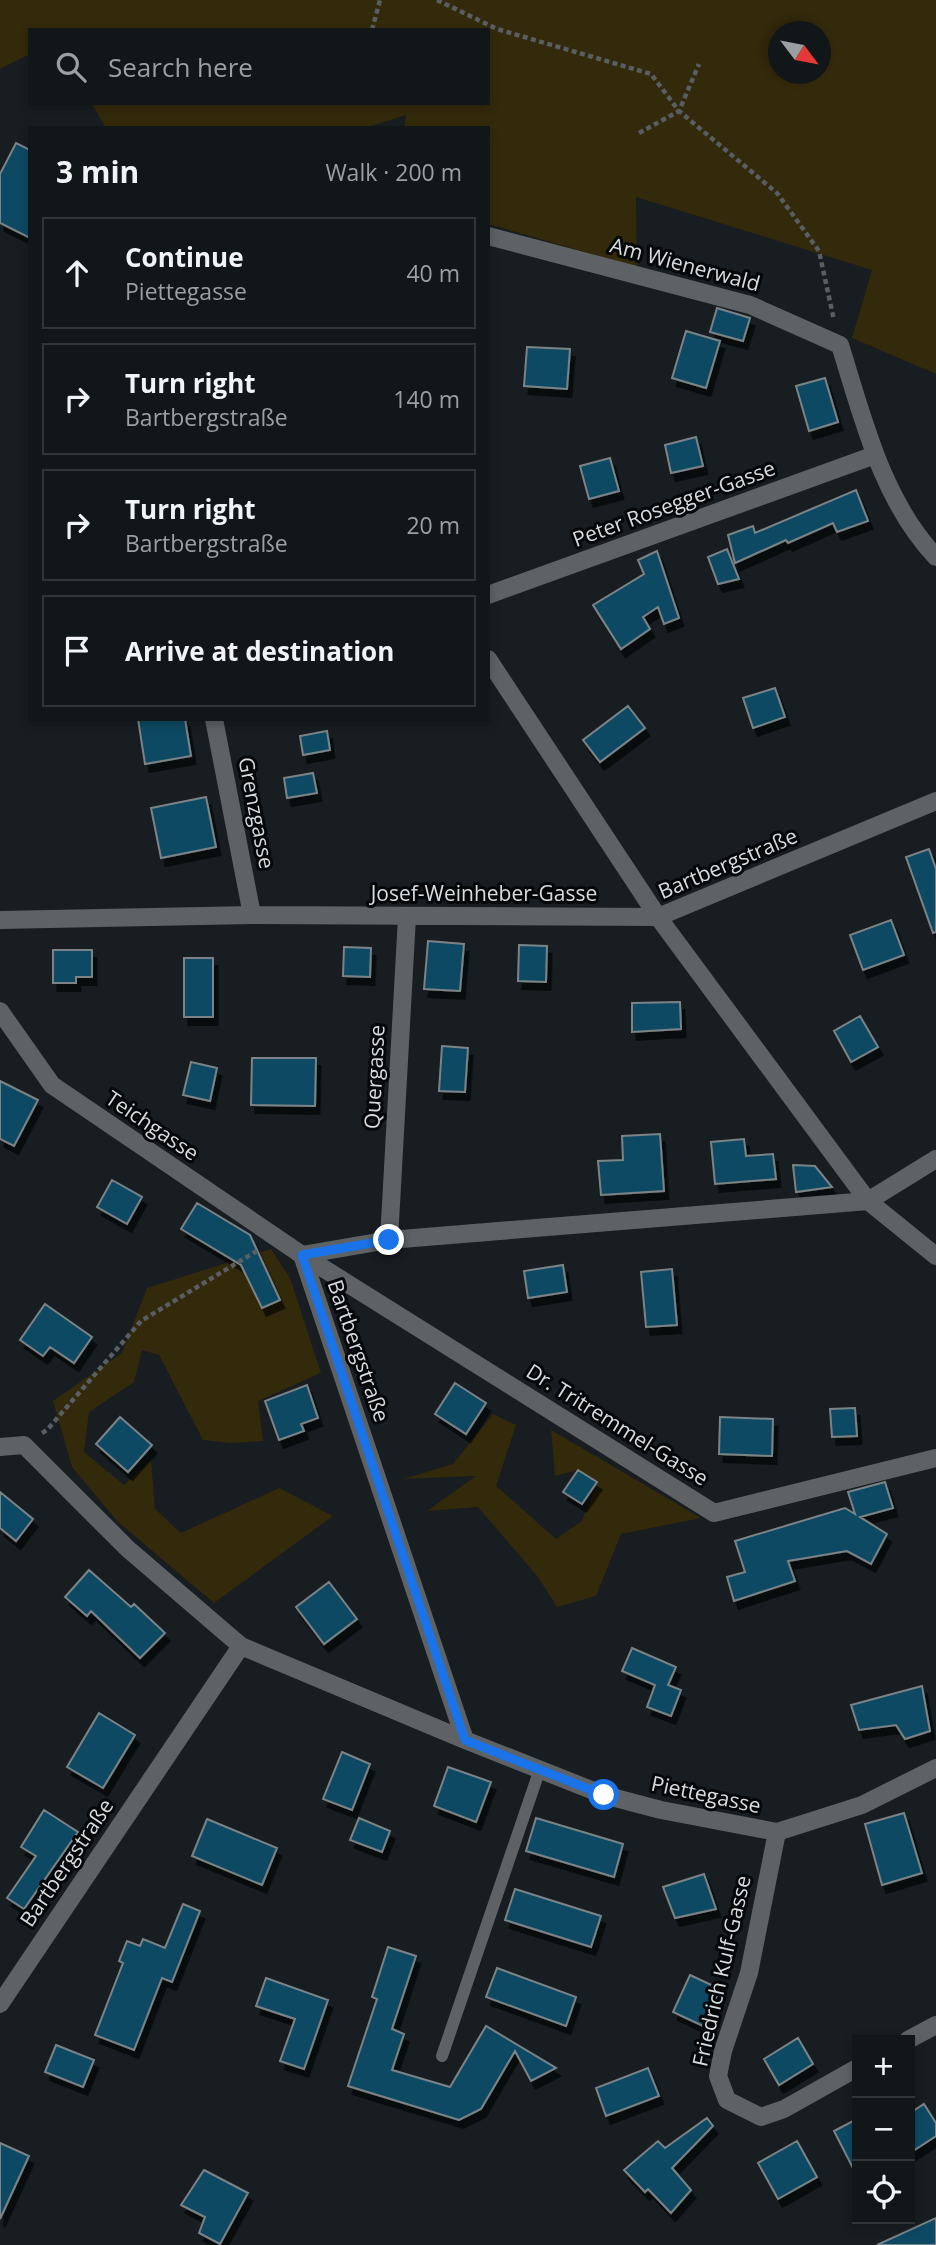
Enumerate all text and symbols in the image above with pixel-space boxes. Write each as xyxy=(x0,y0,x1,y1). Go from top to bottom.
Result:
north arrow xyxy=(768,21,831,84)
search box xyxy=(28,28,490,105)
icon: search xyxy=(52,48,90,86)
text: Search here xyxy=(108,49,253,85)
text: 3 min xyxy=(56,151,139,192)
text: Walk · 200 m xyxy=(325,156,462,188)
street label: Am Wienerwald xyxy=(607,231,763,297)
text: Continue xyxy=(125,239,244,275)
icon: ahead xyxy=(58,254,96,292)
text: 40 m xyxy=(406,257,460,289)
text: Piettegasse xyxy=(125,275,247,307)
text: Turn right xyxy=(125,365,256,401)
icon: right xyxy=(58,380,96,418)
text: 140 m xyxy=(393,383,460,415)
text: Bartbergstraße xyxy=(125,401,288,433)
street label: Peter Rosegger-Gasse xyxy=(568,453,779,553)
text: Turn right xyxy=(125,491,256,527)
icon: right xyxy=(58,506,96,544)
text: 20 m xyxy=(406,509,460,541)
text: Bartbergstraße xyxy=(125,527,288,559)
icon: arrive xyxy=(58,632,96,670)
text: Arrive at destination xyxy=(125,633,394,669)
street label: Grenzgasse xyxy=(232,755,282,871)
street label: Bartbergstraße xyxy=(654,821,801,905)
street label: Josef-Weinheber-Gasse xyxy=(369,879,597,907)
street label: Quergasse xyxy=(357,1024,391,1130)
street label: Teichgasse xyxy=(101,1084,205,1167)
route end xyxy=(373,1224,404,1255)
street label: Bartbergstraße xyxy=(322,1276,396,1425)
street label: Dr. Tritremmel-Gasse xyxy=(521,1357,714,1492)
street label: Piettegasse xyxy=(649,1769,764,1819)
route start xyxy=(588,1779,619,1810)
street label: Bartbergstraße xyxy=(13,1793,119,1932)
street label: Friedrich Kulf-Gasse xyxy=(685,1873,757,2069)
map controls xyxy=(852,2035,915,2224)
button: + xyxy=(852,2035,915,2098)
button: − xyxy=(852,2098,915,2161)
button: locate xyxy=(852,2161,915,2224)

